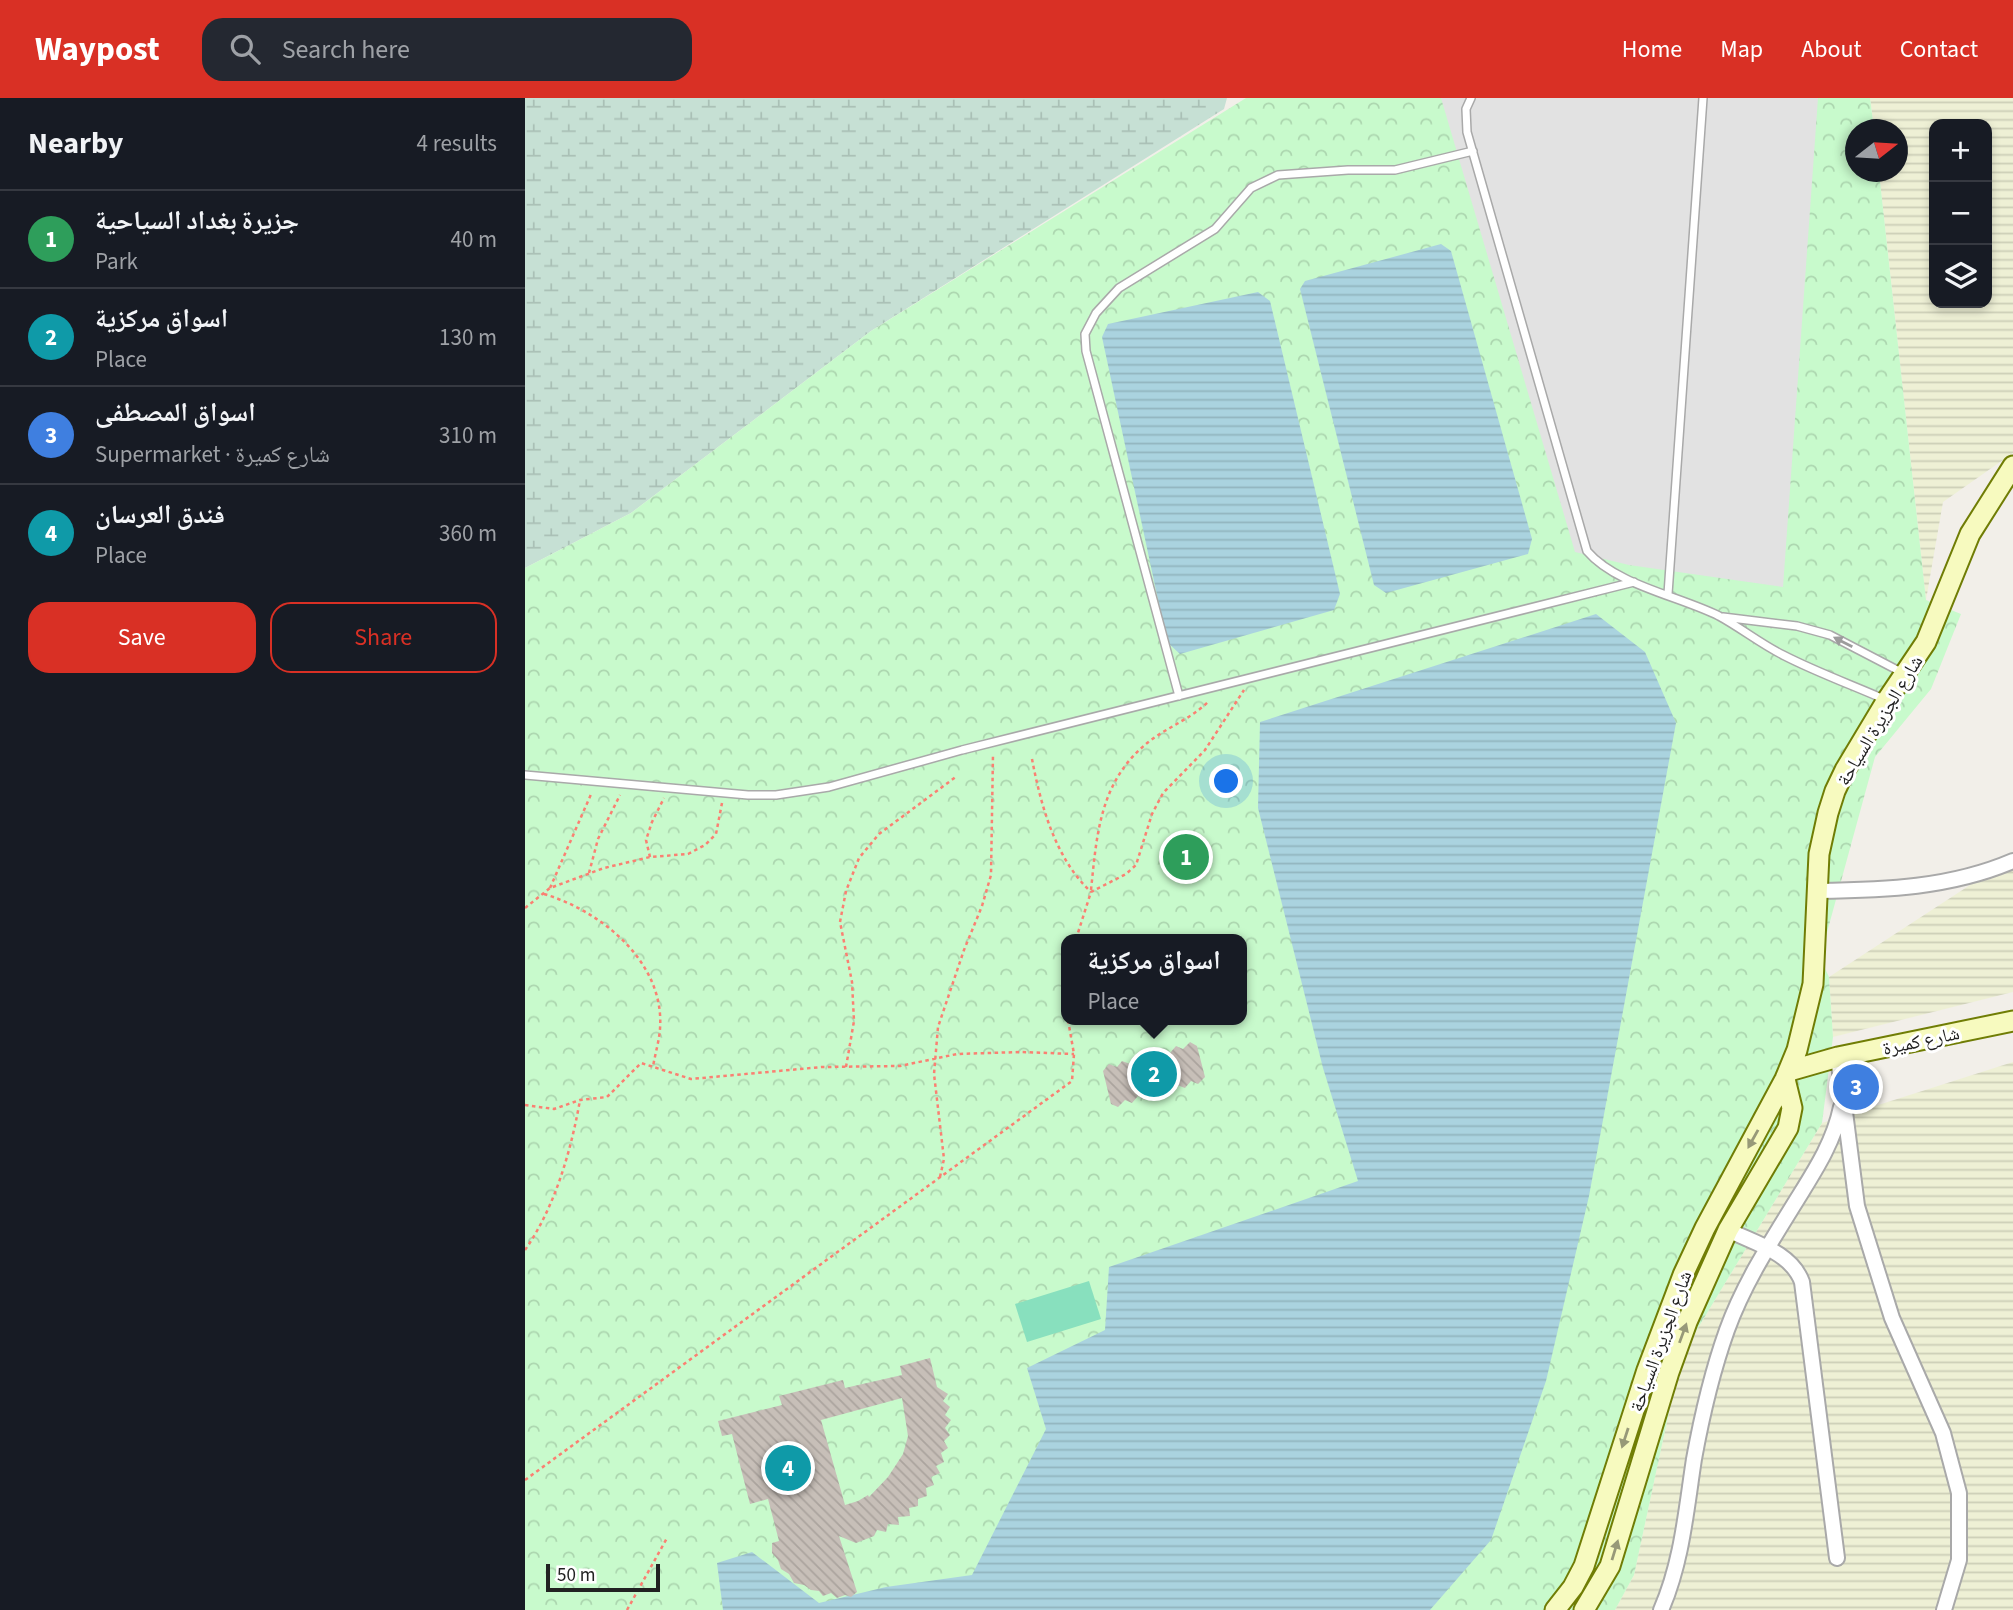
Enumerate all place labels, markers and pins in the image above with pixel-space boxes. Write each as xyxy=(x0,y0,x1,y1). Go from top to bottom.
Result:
pin: 1 xyxy=(1163,831,1209,883)
pin: 2 xyxy=(1131,1048,1177,1100)
pin: 3 xyxy=(1833,1061,1879,1113)
pin: 4 xyxy=(765,1442,811,1494)

